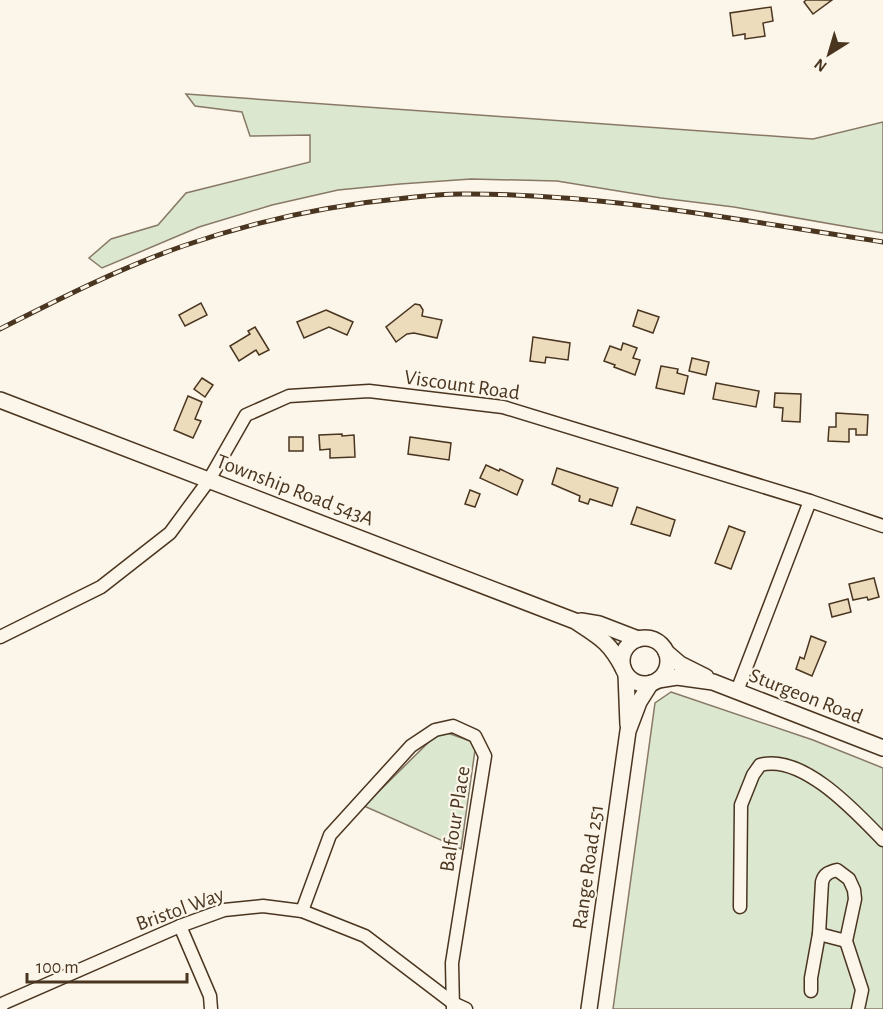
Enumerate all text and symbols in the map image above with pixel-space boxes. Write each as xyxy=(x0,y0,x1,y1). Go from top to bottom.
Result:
north arrow xyxy=(799,24,859,84)
text: N xyxy=(811,55,830,75)
street label: Viscount Road xyxy=(403,367,521,404)
street label: Township Road 543A xyxy=(213,450,377,530)
street label: Sturgeon Road xyxy=(746,665,866,727)
street label: Balfour Place xyxy=(436,765,474,873)
street label: Range Road 251 xyxy=(569,803,607,931)
street label: Bristol Way xyxy=(133,883,227,935)
scale bar xyxy=(27,946,188,984)
text: 100 m xyxy=(36,959,79,977)

